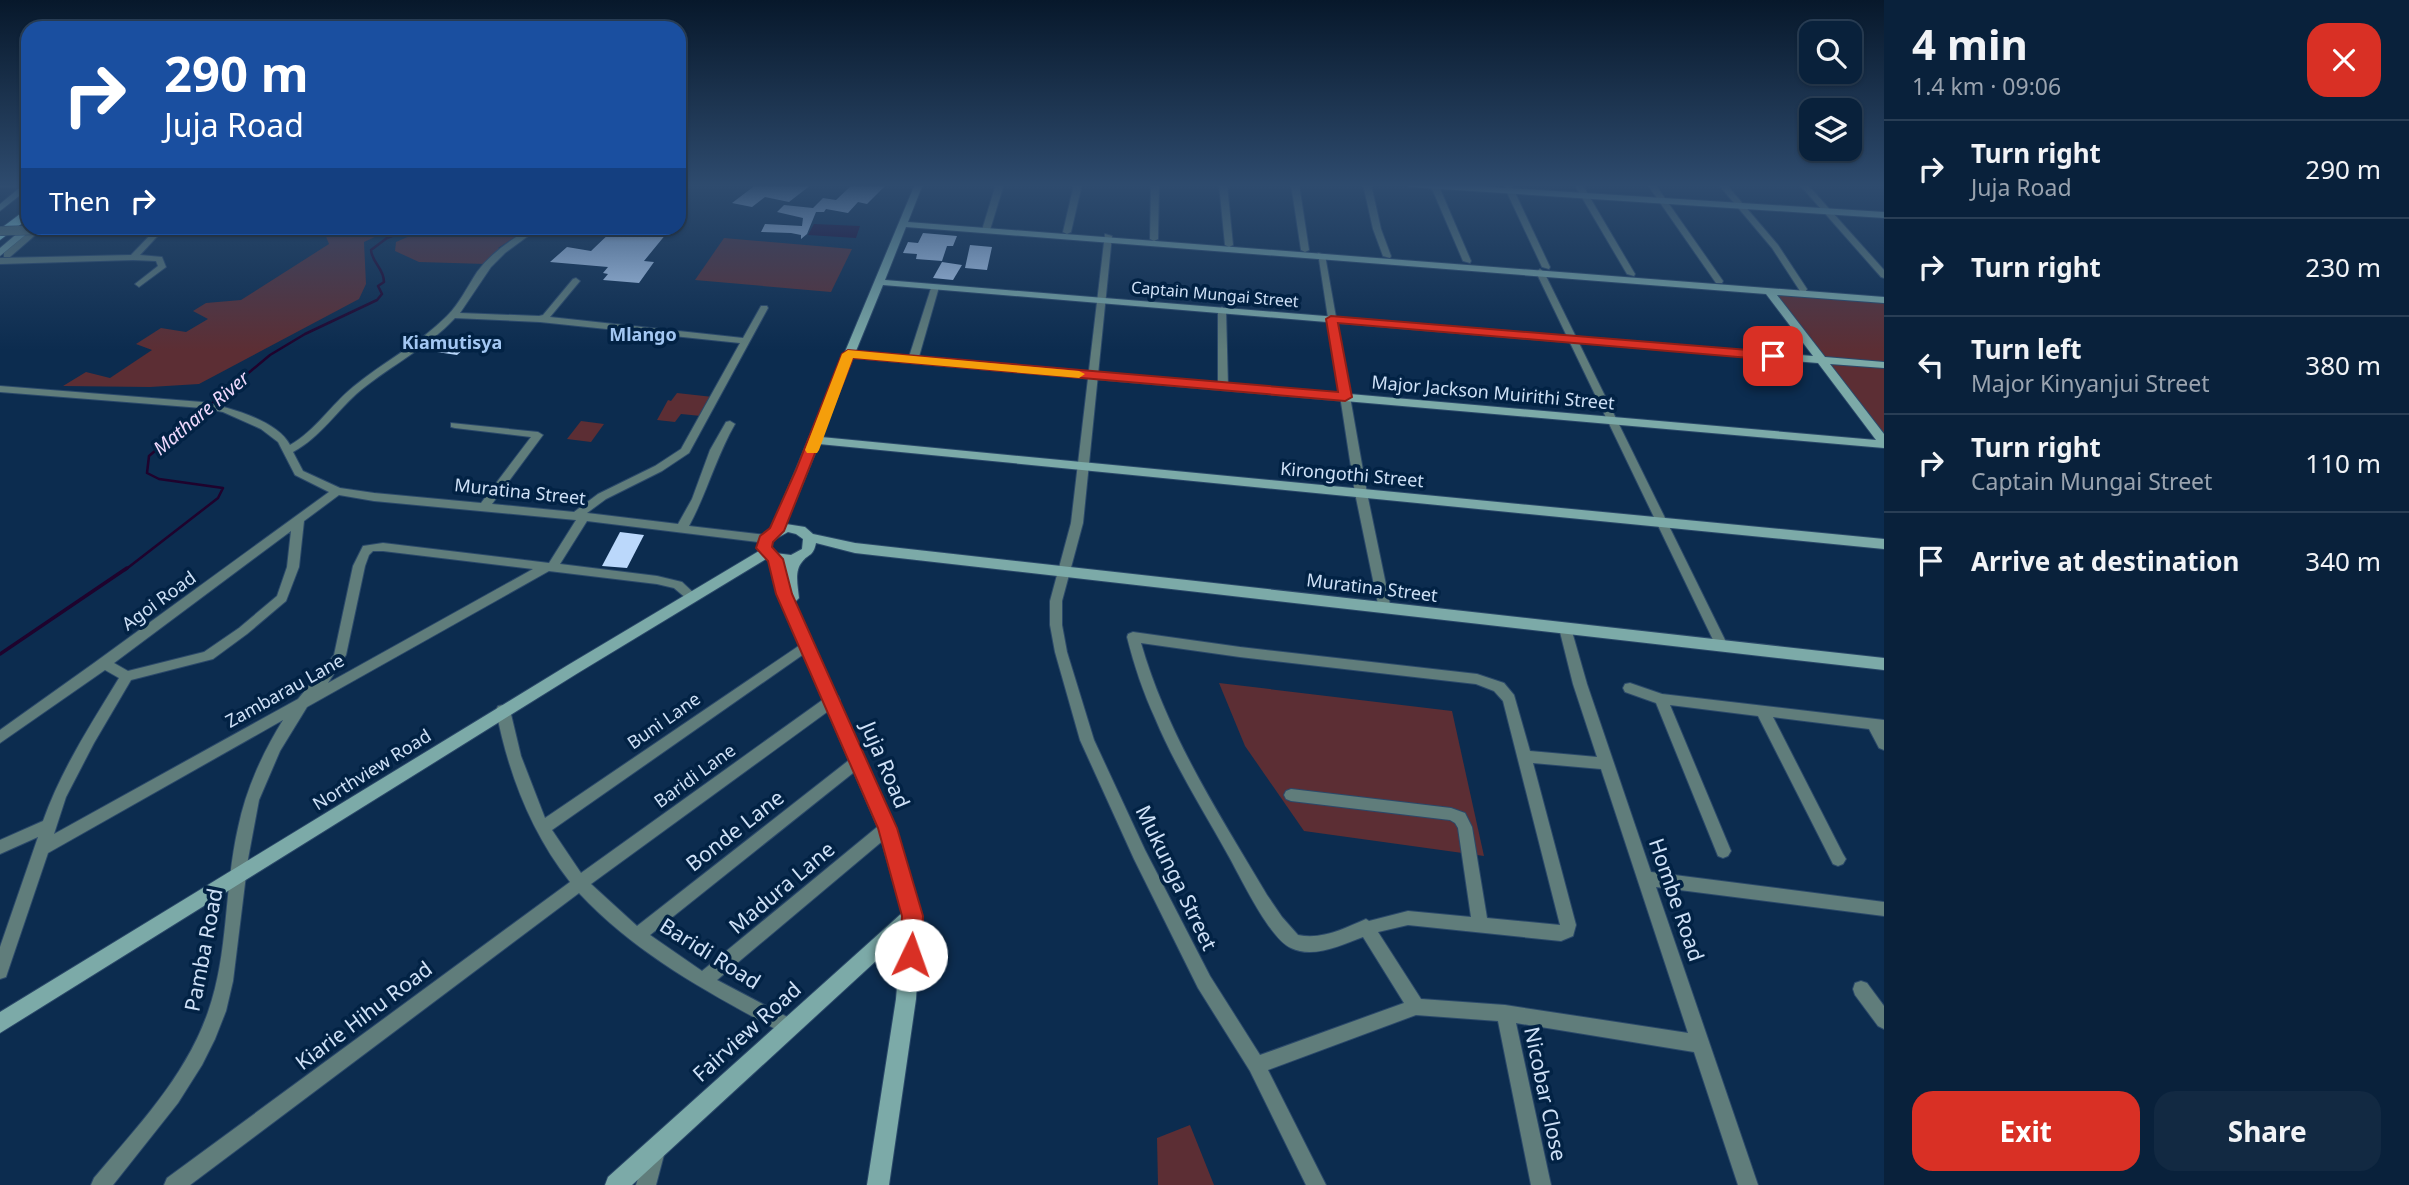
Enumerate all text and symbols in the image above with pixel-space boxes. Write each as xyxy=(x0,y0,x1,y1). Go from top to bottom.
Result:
text: 4 min xyxy=(1912,15,2028,72)
map controls xyxy=(1799,21,1862,161)
button: search xyxy=(1799,21,1862,84)
button: close xyxy=(2307,23,2381,97)
text: 290 m xyxy=(164,40,309,106)
icon: right xyxy=(49,49,140,140)
text: 1.4 km · 09:06 xyxy=(1912,70,2061,102)
button: layers xyxy=(1799,98,1862,161)
text: Juja Road xyxy=(164,103,304,146)
text: Turn right xyxy=(1971,135,2101,171)
icon: right xyxy=(1912,150,1950,188)
text: 290 m xyxy=(2305,151,2381,187)
text: Juja Road xyxy=(1971,171,2072,203)
icon: right xyxy=(124,182,162,220)
text: Then xyxy=(49,183,110,219)
icon: right xyxy=(1912,248,1950,286)
text: Turn right xyxy=(1971,249,2101,285)
text: 230 m xyxy=(2305,249,2381,285)
street label: Captain Mungai Street xyxy=(1130,276,1300,312)
district label: Mlango xyxy=(609,322,677,346)
pin xyxy=(1743,326,1803,386)
district label: Kiamutisya xyxy=(402,330,502,354)
text: Turn left xyxy=(1971,331,2082,367)
icon: arrive xyxy=(1754,337,1792,375)
icon: left xyxy=(1912,346,1950,384)
text: 380 m xyxy=(2305,347,2381,383)
water label: Mathare River xyxy=(147,364,256,461)
text: Major Kinyanjui Street xyxy=(1971,367,2210,399)
street label: Major Jackson Muirithi Street xyxy=(1370,369,1616,415)
text: Turn right xyxy=(1971,429,2101,465)
icon: right xyxy=(1912,444,1950,482)
text: 110 m xyxy=(2305,445,2381,481)
street label: Kirongothi Street xyxy=(1279,456,1425,492)
text: Captain Mungai Street xyxy=(1971,465,2212,497)
street label: Muratina Street xyxy=(453,472,587,510)
icon: arrive xyxy=(1912,542,1950,580)
text: Arrive at destination xyxy=(1971,543,2240,579)
text: 340 m xyxy=(2305,543,2381,579)
street label: Agoi Road xyxy=(117,565,200,635)
street label: Muratina Street xyxy=(1305,567,1440,607)
street label: Zambarau Lane xyxy=(221,648,348,733)
street label: Buni Lane xyxy=(622,686,705,754)
street label: Juja Road xyxy=(854,715,917,812)
street label: Northview Road xyxy=(308,723,435,815)
street label: Baridi Lane xyxy=(649,738,740,813)
street label: Bonde Lane xyxy=(680,783,789,877)
street label: Mukunga Street xyxy=(1130,800,1224,955)
street label: Hombe Road xyxy=(1643,834,1711,965)
street label: Madura Lane xyxy=(723,835,840,940)
street label: Pamba Road xyxy=(177,886,229,1014)
street label: Baridi Road xyxy=(655,911,766,995)
position arrow xyxy=(874,918,948,992)
street label: Kiarie Hihu Road xyxy=(289,955,437,1076)
street label: Fairview Road xyxy=(686,975,806,1087)
street label: Nicobar Close xyxy=(1518,1024,1574,1163)
button: Exit xyxy=(1912,1091,2140,1171)
button: Share xyxy=(2154,1091,2381,1171)

